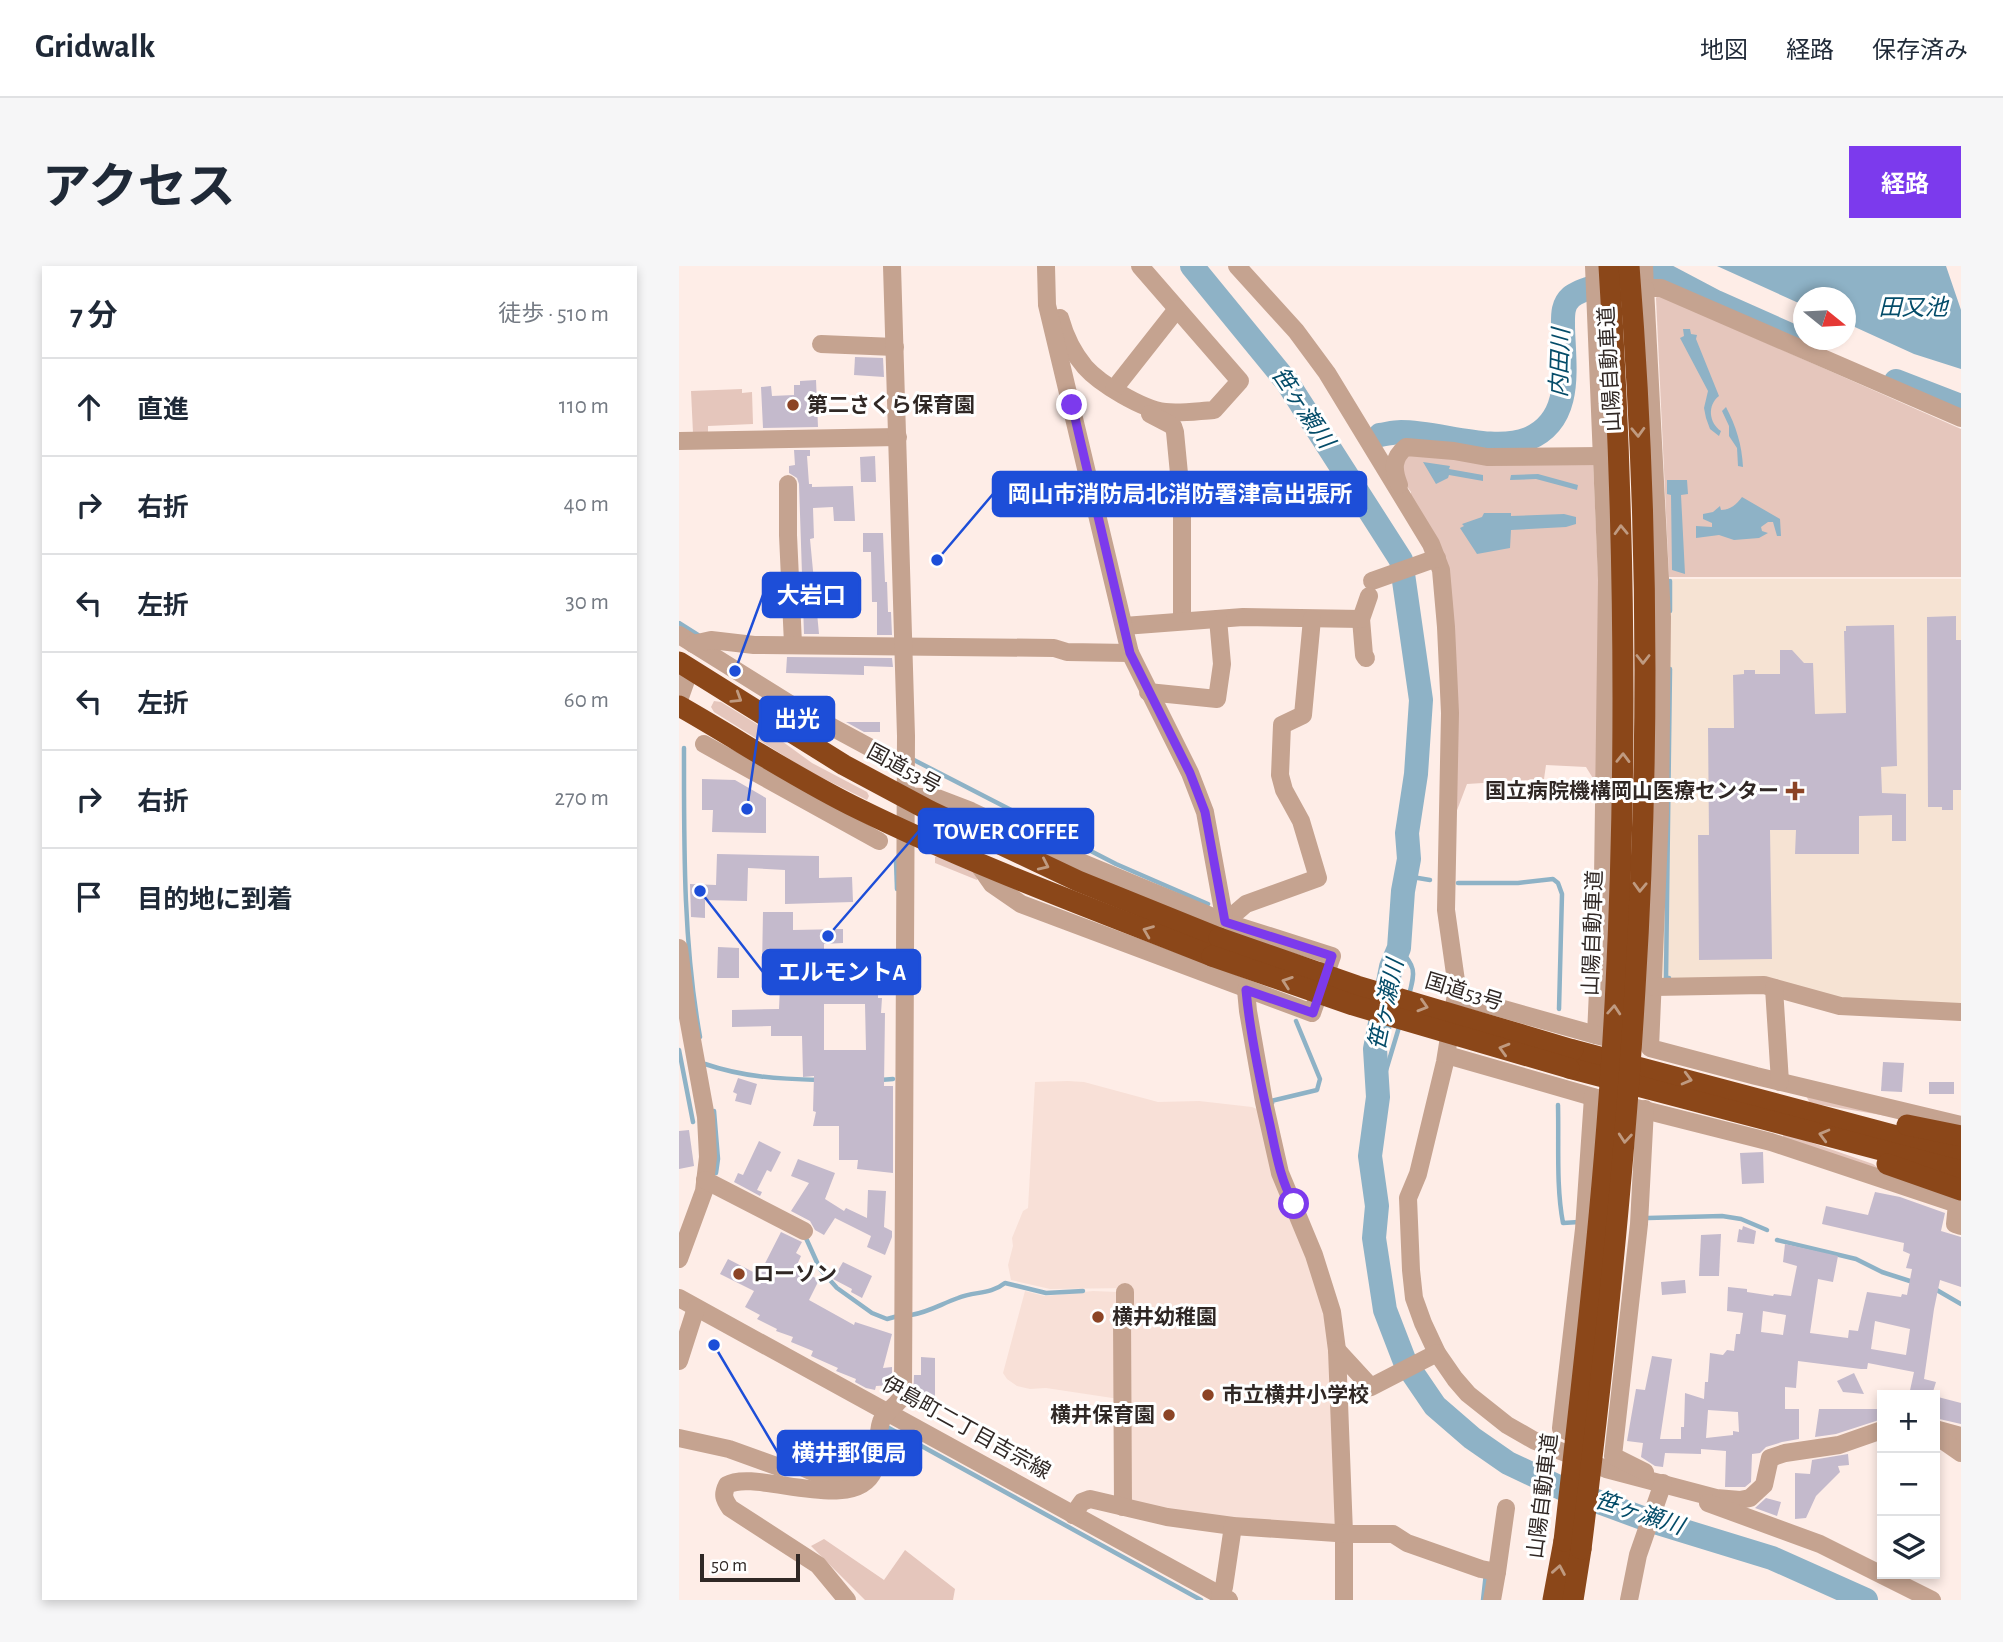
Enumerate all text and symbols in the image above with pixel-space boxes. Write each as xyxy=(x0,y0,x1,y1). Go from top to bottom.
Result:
text: Gridwalk xyxy=(35,31,155,64)
text: 地図 xyxy=(1700,39,1748,63)
text: 経路 xyxy=(1786,39,1834,63)
text: 保存済み xyxy=(1872,39,1968,63)
button: 経路 xyxy=(1849,146,1961,218)
text: アクセス xyxy=(42,164,236,213)
north arrow xyxy=(1793,287,1856,350)
water label: 田又池 xyxy=(1879,295,1950,320)
text: 7 分 xyxy=(70,301,118,331)
text: 徒歩 · 510 m xyxy=(498,303,609,326)
street label: 山陽自動車道 xyxy=(1595,306,1624,433)
water label: 内田川 xyxy=(1546,325,1574,398)
water label: 笹ヶ瀬川 xyxy=(1267,362,1341,455)
icon: ahead xyxy=(70,388,108,426)
route end xyxy=(1056,389,1087,420)
place label: 第二さくら保育園 xyxy=(807,394,975,416)
text: 110 m xyxy=(559,395,609,418)
text: 直進 xyxy=(137,397,189,423)
marker: 第二さくら保育園 xyxy=(785,397,801,413)
one-way arrow xyxy=(1630,427,1645,438)
callout: 岡山市消防局北消防署津高出張所 xyxy=(993,472,1366,516)
text: 岡山市消防局北消防署津高出張所 xyxy=(1008,482,1353,507)
icon: right xyxy=(70,486,108,524)
text: 40 m xyxy=(564,493,609,516)
text: 右折 xyxy=(137,495,189,521)
one-way arrow xyxy=(1614,525,1629,536)
callout: 大岩口 xyxy=(763,573,860,617)
text: 大岩口 xyxy=(777,583,846,608)
icon: left xyxy=(70,584,108,622)
text: 30 m xyxy=(565,591,609,614)
text: 左折 xyxy=(137,593,189,619)
one-way arrow xyxy=(1635,655,1651,665)
icon: left xyxy=(70,682,108,720)
text: 60 m xyxy=(564,689,609,712)
one-way arrow xyxy=(729,690,742,703)
text: 左折 xyxy=(137,691,189,717)
callout: 出光 xyxy=(760,697,834,741)
text: 出光 xyxy=(774,707,820,732)
street label: 国道53号 xyxy=(864,740,945,797)
one-way arrow xyxy=(1615,752,1631,763)
place label: 国立病院機構岡山医療センター xyxy=(1485,779,1779,802)
icon: right xyxy=(70,780,108,818)
marker: 国立病院機構岡山医療センター xyxy=(1785,781,1805,801)
text: 270 m xyxy=(555,787,609,810)
text: 右折 xyxy=(137,789,189,815)
callout: TOWER COFFEE xyxy=(919,809,1093,853)
text: TOWER COFFEE xyxy=(933,821,1079,844)
one-way arrow xyxy=(1037,857,1049,871)
street label: 山陽自動車道 xyxy=(1579,870,1606,996)
icon: arrive xyxy=(70,878,108,916)
one-way arrow xyxy=(1632,882,1647,893)
text: 目的地に到着 xyxy=(137,887,293,913)
one-way arrow xyxy=(1143,925,1155,939)
callout: エルモントA xyxy=(763,950,920,994)
water label: 笹ヶ瀬川 xyxy=(1364,954,1408,1052)
text: エルモントA xyxy=(778,961,907,985)
street label: 国道53号 xyxy=(1422,969,1506,1014)
one-way arrow xyxy=(1281,976,1293,990)
one-way arrow xyxy=(1416,998,1428,1012)
one-way arrow xyxy=(1606,1004,1621,1015)
one-way arrow xyxy=(1498,1043,1510,1058)
one-way arrow xyxy=(1681,1070,1693,1085)
one-way arrow xyxy=(1818,1129,1830,1143)
one-way arrow xyxy=(1618,1133,1633,1144)
route start xyxy=(1278,1188,1309,1219)
place label: ローソン xyxy=(753,1264,837,1285)
marker: ローソン xyxy=(731,1266,747,1282)
place label: 横井幼稚園 xyxy=(1112,1305,1217,1328)
marker: 横井幼稚園 xyxy=(1090,1309,1106,1325)
street label: 伊島町二丁目吉宗線 xyxy=(878,1372,1054,1483)
place label: 市立横井小学校 xyxy=(1222,1383,1369,1406)
marker: 市立横井小学校 xyxy=(1200,1387,1216,1403)
map controls xyxy=(1877,1390,1940,1579)
button: + xyxy=(1877,1390,1940,1453)
place label: 横井保育園 xyxy=(1050,1403,1155,1426)
marker: 横井保育園 xyxy=(1161,1407,1177,1423)
callout: 横井郵便局 xyxy=(778,1431,921,1475)
street label: 山陽自動車道 xyxy=(1524,1432,1561,1560)
text: 横井郵便局 xyxy=(792,1441,907,1466)
button: − xyxy=(1877,1453,1940,1516)
water label: 笹ヶ瀬川 xyxy=(1592,1487,1690,1540)
button: layers xyxy=(1877,1516,1940,1579)
scale bar xyxy=(700,1551,800,1583)
text: 50 m xyxy=(711,1556,747,1575)
one-way arrow xyxy=(1550,1565,1565,1577)

